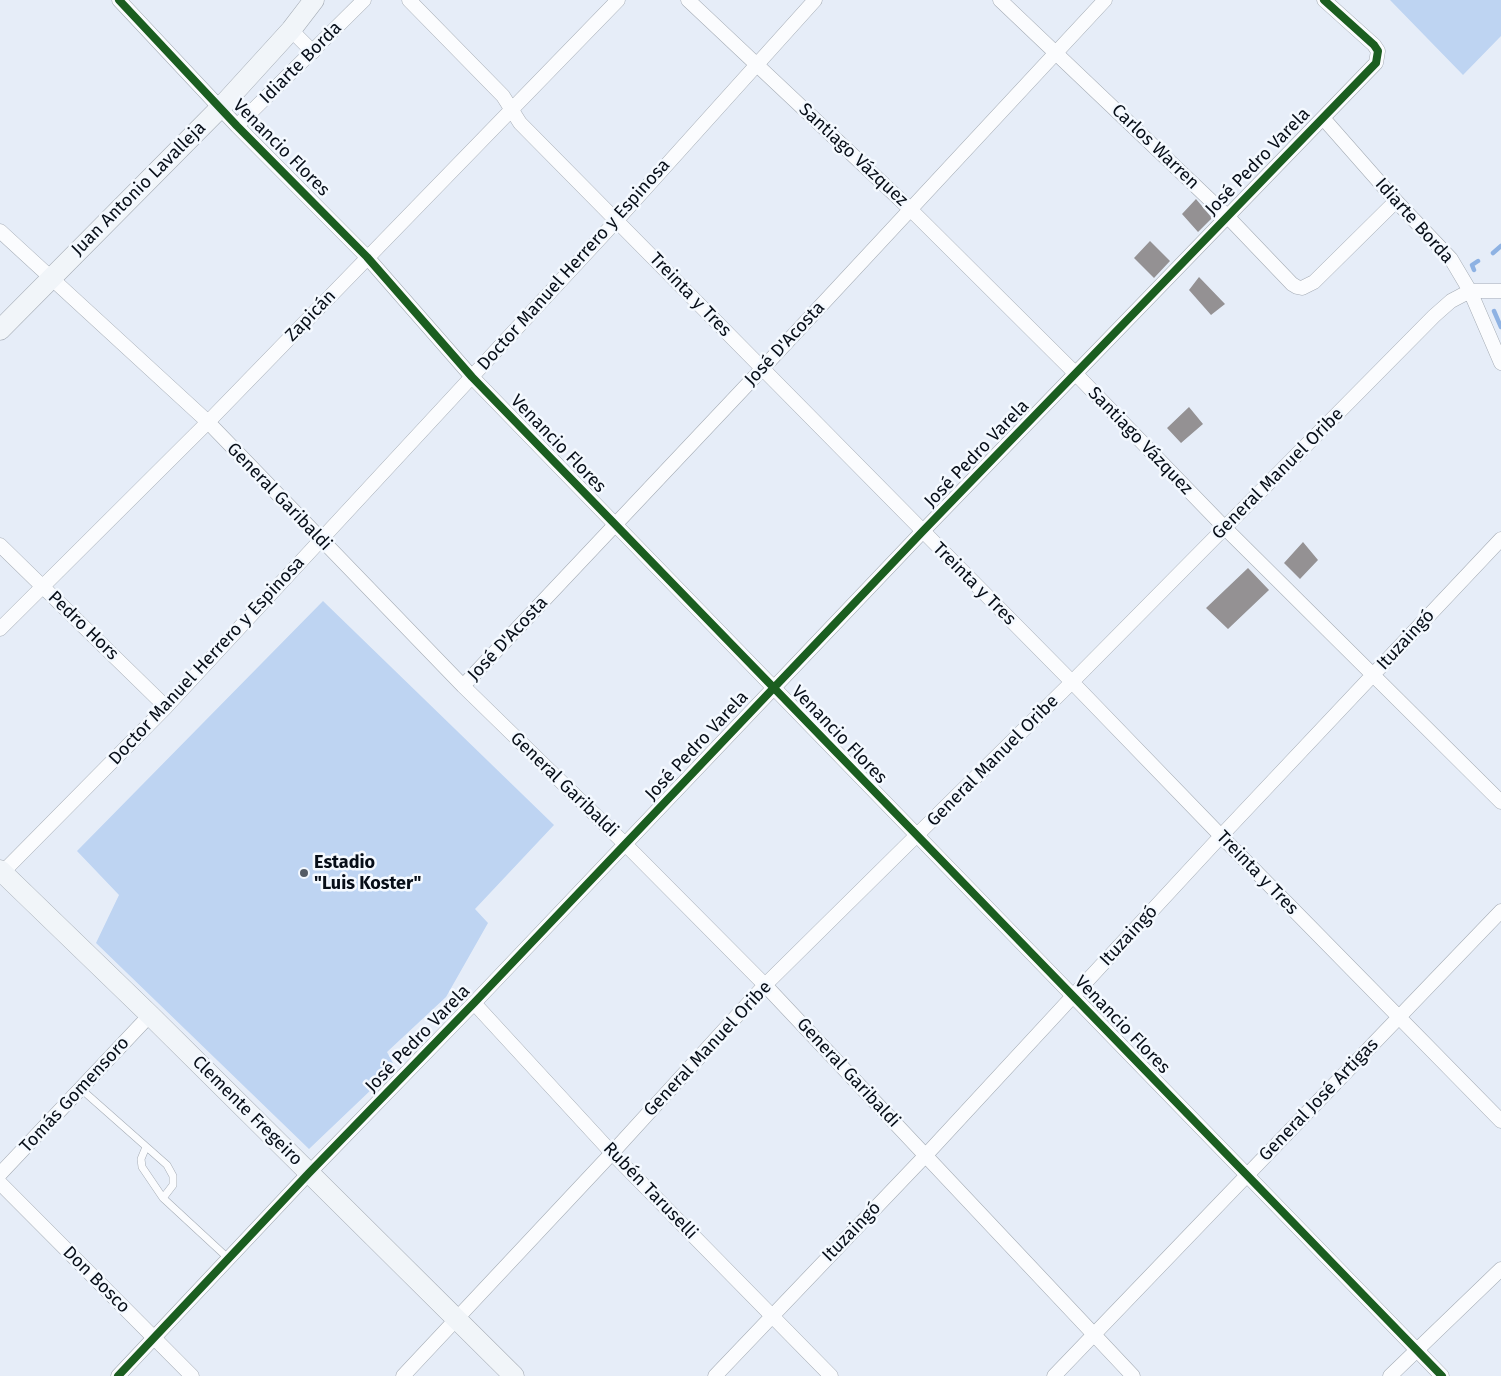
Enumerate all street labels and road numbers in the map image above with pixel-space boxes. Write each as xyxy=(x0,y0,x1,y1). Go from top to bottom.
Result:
street label: Idiarte Borda xyxy=(255,17,347,109)
street label: Venancio Flores xyxy=(228,95,334,201)
street label: Santiago Vázquez xyxy=(794,99,912,211)
street label: Carlos Warren xyxy=(1107,100,1203,194)
street label: José Pedro Varela xyxy=(1201,104,1315,220)
street label: Juan Antonio Lavalleja xyxy=(67,117,211,261)
street label: Doctor Manuel Herrero y Espinosa xyxy=(473,155,675,375)
street label: Idiarte Borda xyxy=(1370,174,1458,268)
street label: Treinta y Tres xyxy=(645,248,735,342)
street label: Zapicán xyxy=(281,286,341,346)
street label: José D'Acosta xyxy=(740,297,830,391)
street label: Santiago Vázquez xyxy=(1083,383,1197,499)
street label: Venancio Flores xyxy=(506,390,610,498)
street label: José Pedro Varela xyxy=(920,396,1034,512)
street label: General Manuel Oribe xyxy=(1208,404,1348,544)
street label: General Garibaldi xyxy=(222,438,336,556)
street label: Treinta y Tres xyxy=(928,538,1020,630)
street label: Doctor Manuel Herrero y Espinosa xyxy=(105,552,309,770)
street label: Pedro Hors xyxy=(43,587,123,665)
street label: José D'Acosta xyxy=(463,592,553,686)
street label: Ituzaingó xyxy=(1373,605,1439,675)
street label: Venancio Flores xyxy=(787,681,891,789)
street label: José Pedro Varela xyxy=(641,687,753,805)
street label: General Manuel Oribe xyxy=(923,691,1063,831)
street label: General Garibaldi xyxy=(505,728,623,842)
street label: Treinta y Tres xyxy=(1212,826,1302,920)
street label: Ituzaingó xyxy=(1096,901,1162,971)
street label: Venancio Flores xyxy=(1070,971,1174,1079)
street label: General Manuel Oribe xyxy=(640,977,776,1121)
street label: José Pedro Varela xyxy=(361,981,475,1097)
street label: General Garibaldi xyxy=(792,1014,904,1132)
street label: Tomás Gomensoro xyxy=(16,1033,134,1157)
street label: General José Artigas xyxy=(1255,1034,1383,1166)
street label: Clemente Fregeiro xyxy=(187,1051,307,1171)
street label: Rubén Taruselli xyxy=(598,1138,702,1244)
street label: Ituzaingó xyxy=(818,1198,886,1266)
street label: Don Bosco xyxy=(58,1242,134,1318)

